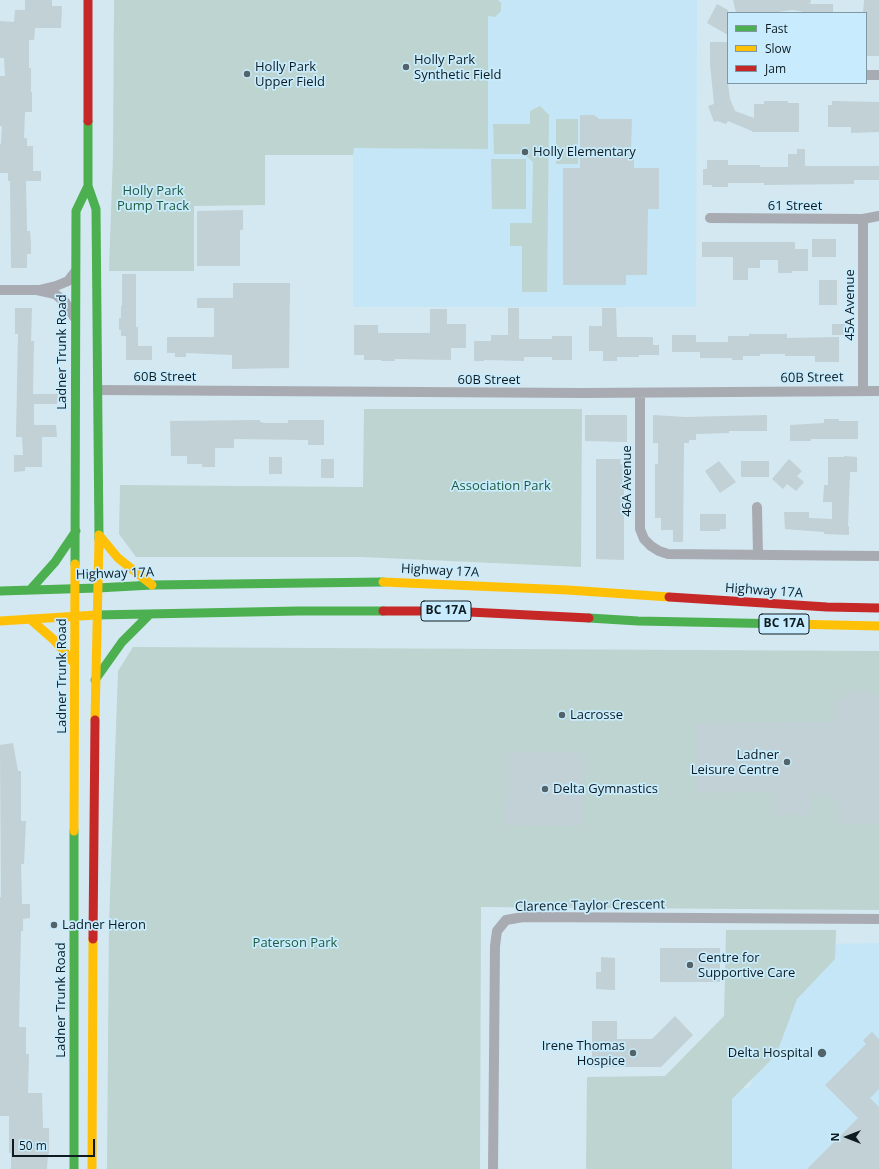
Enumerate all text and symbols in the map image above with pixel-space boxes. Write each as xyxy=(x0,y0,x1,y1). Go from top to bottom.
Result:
legend xyxy=(727,12,867,84)
text: Fast xyxy=(765,20,788,37)
text: Slow xyxy=(765,40,791,57)
place label: Holly Park Synthetic Field xyxy=(414,52,502,83)
place label: Holly Park Upper Field xyxy=(255,59,325,90)
text: Jam xyxy=(765,60,786,77)
marker: Holly Park Synthetic Field xyxy=(401,62,411,72)
marker: Holly Park Upper Field xyxy=(242,69,252,79)
place label: Holly Elementary xyxy=(533,144,636,160)
marker: Holly Elementary xyxy=(520,147,530,157)
park label: Holly Park Pump Track xyxy=(117,183,189,214)
street label: 61 Street xyxy=(768,198,822,214)
street label: 45A Avenue xyxy=(842,269,858,341)
street label: Ladner Trunk Road xyxy=(54,294,70,410)
street label: 60B Street xyxy=(134,369,196,385)
street label: 60B Street xyxy=(780,370,844,386)
street label: 60B Street xyxy=(458,372,520,388)
street label: 46A Avenue xyxy=(619,445,635,517)
park label: Association Park xyxy=(451,478,551,494)
street label: Highway 17A xyxy=(401,561,479,581)
street label: Highway 17A xyxy=(76,565,154,583)
street label: Highway 17A xyxy=(724,580,804,602)
road number: BC 17A xyxy=(421,601,471,621)
road number: BC 17A xyxy=(759,614,809,634)
street label: Ladner Trunk Road xyxy=(54,618,70,734)
place label: Lacrosse xyxy=(570,707,623,723)
marker: Lacrosse xyxy=(557,710,567,720)
place label: Ladner Leisure Centre xyxy=(691,747,779,778)
marker: Ladner Leisure Centre xyxy=(782,757,792,767)
place label: Delta Gymnastics xyxy=(553,781,658,797)
marker: Delta Gymnastics xyxy=(540,784,550,794)
street label: Clarence Taylor Crescent xyxy=(515,897,665,915)
place label: Ladner Heron xyxy=(62,917,146,933)
marker: Ladner Heron xyxy=(49,920,59,930)
park label: Paterson Park xyxy=(253,935,337,951)
street label: Ladner Trunk Road xyxy=(53,942,69,1058)
place label: Centre for Supportive Care xyxy=(698,950,795,981)
marker: Centre for Supportive Care xyxy=(685,960,695,970)
place label: Irene Thomas Hospice xyxy=(542,1038,625,1069)
place label: Delta Hospital xyxy=(728,1045,813,1061)
marker: Delta Hospital xyxy=(816,1047,828,1059)
marker: Irene Thomas Hospice xyxy=(628,1048,638,1058)
north arrow xyxy=(827,1117,867,1157)
scale bar xyxy=(14,1131,97,1157)
text: N xyxy=(827,1133,842,1141)
text: 50 m xyxy=(19,1137,47,1154)

